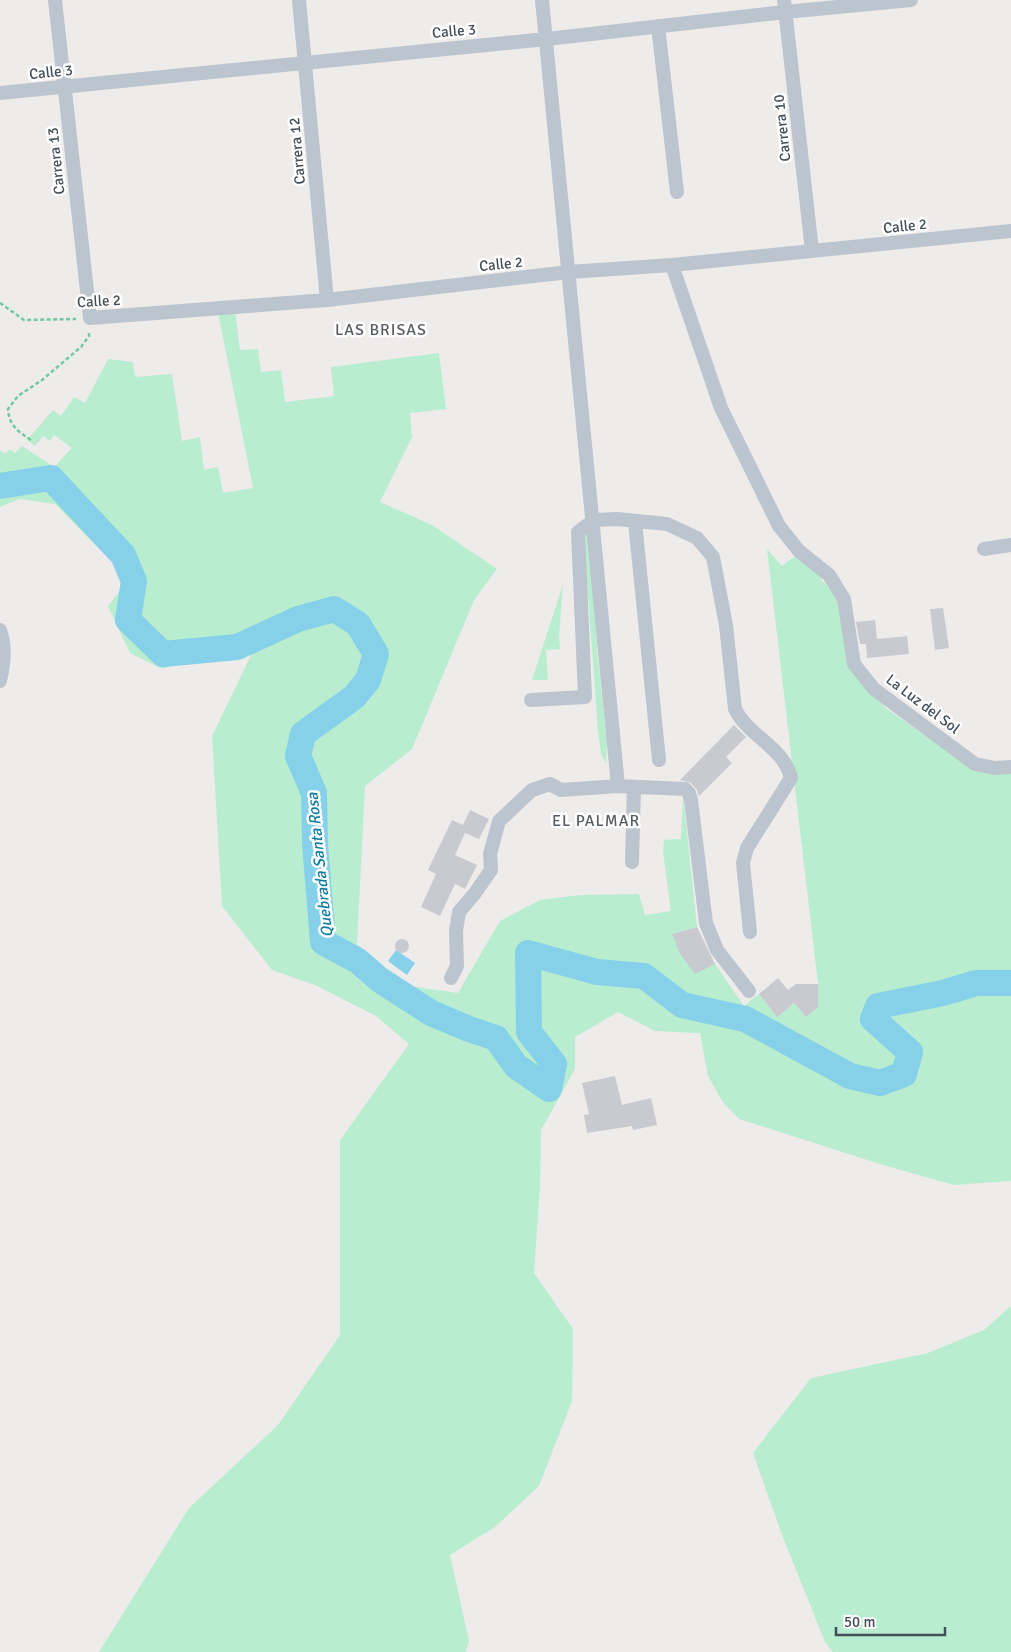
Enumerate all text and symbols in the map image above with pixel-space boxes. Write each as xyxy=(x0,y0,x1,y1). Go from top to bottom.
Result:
street label: Calle 3 xyxy=(431,20,477,42)
street label: Calle 3 xyxy=(28,61,74,83)
street label: Carrera 10 xyxy=(770,94,794,162)
street label: Carrera 12 xyxy=(285,117,309,185)
street label: Carrera 13 xyxy=(44,127,68,195)
street label: Calle 2 xyxy=(882,215,928,237)
street label: Calle 2 xyxy=(478,253,524,275)
street label: Calle 2 xyxy=(77,291,121,311)
district label: LAS BRISAS xyxy=(335,320,427,340)
street label: La Luz del Sol xyxy=(882,670,964,738)
water label: Quebrada Santa Rosa xyxy=(302,791,338,938)
district label: EL PALMAR xyxy=(552,811,640,831)
scale bar xyxy=(836,1604,945,1636)
text: 50 m xyxy=(844,1613,875,1631)

